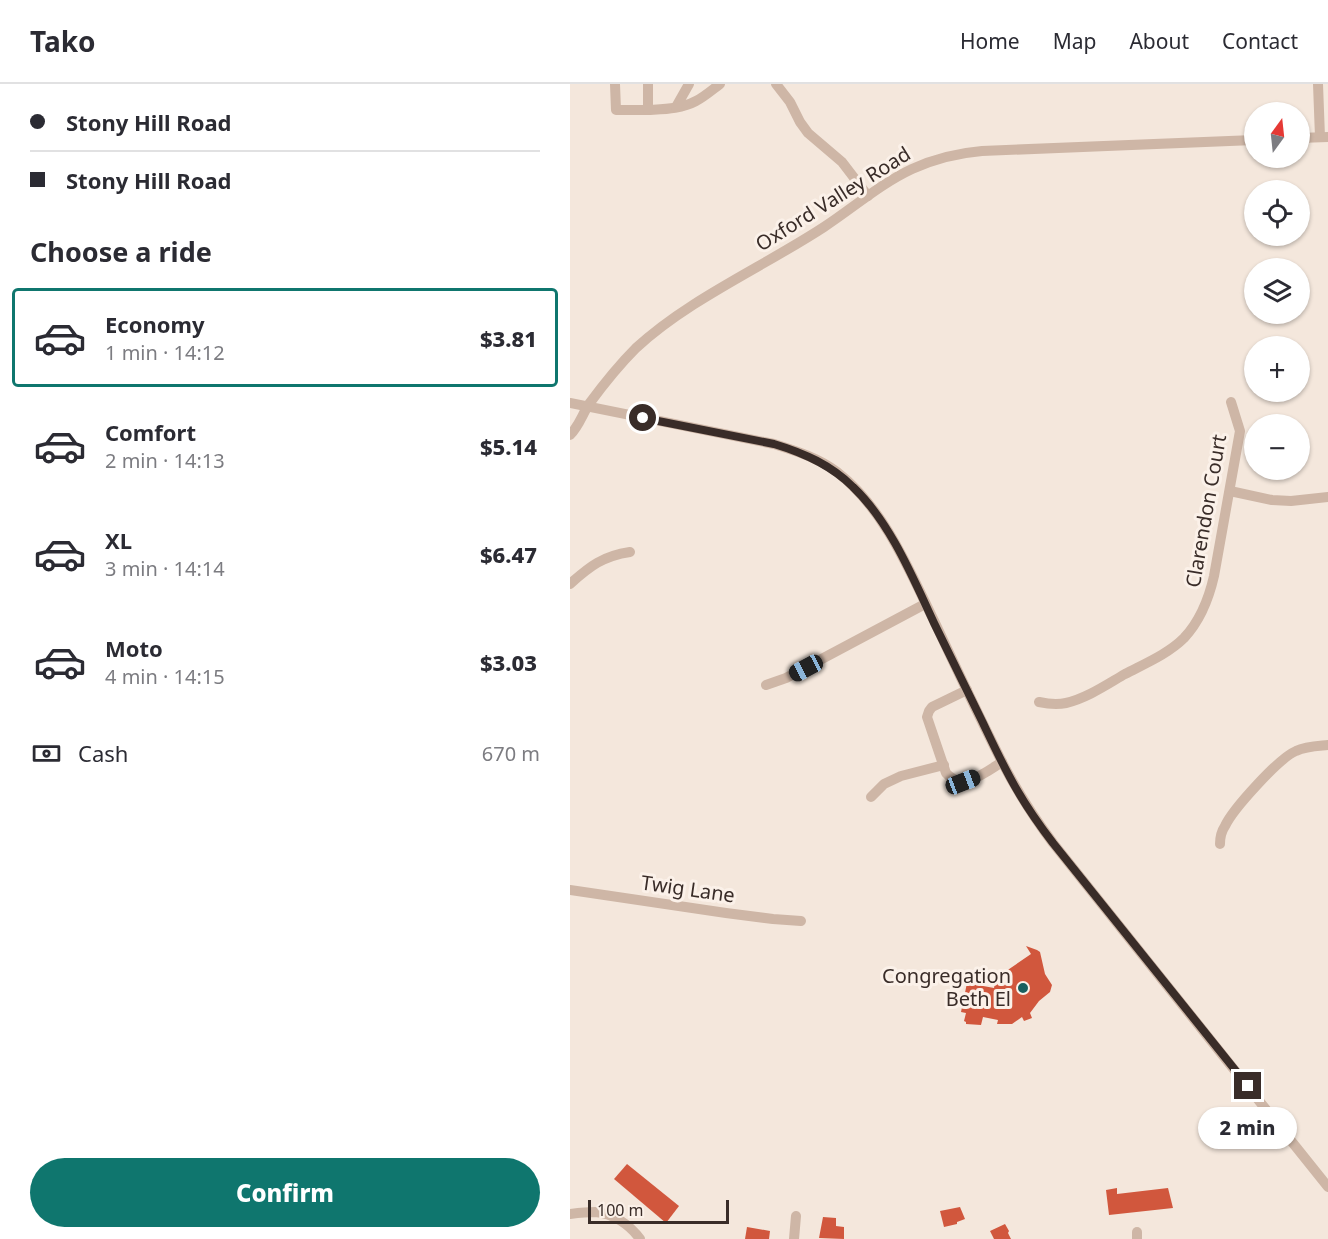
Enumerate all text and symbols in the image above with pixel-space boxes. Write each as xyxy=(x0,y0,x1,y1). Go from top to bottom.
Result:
text: Tako xyxy=(30,22,96,60)
text: Home xyxy=(960,27,1020,55)
text: Map xyxy=(1053,27,1096,55)
text: About xyxy=(1129,27,1189,55)
text: Contact xyxy=(1222,27,1298,55)
north arrow xyxy=(1244,102,1310,168)
map controls xyxy=(1244,102,1310,480)
text: Stony Hill Road xyxy=(66,107,232,137)
street label: Oxford Valley Road xyxy=(750,140,915,257)
text: Stony Hill Road xyxy=(66,165,232,195)
button: locate xyxy=(1244,180,1310,246)
text: Choose a ride xyxy=(30,233,212,270)
button: layers xyxy=(1244,258,1310,324)
text: Economy xyxy=(105,309,204,339)
icon: car xyxy=(33,311,87,365)
text: $3.81 xyxy=(480,323,537,353)
button: + xyxy=(1244,336,1310,402)
text: 1 min · 14:12 xyxy=(105,339,225,366)
route start xyxy=(629,404,656,431)
button: − xyxy=(1244,414,1310,480)
text: Comfort xyxy=(105,417,196,447)
icon: car xyxy=(33,419,87,473)
text: $5.14 xyxy=(480,431,537,461)
street label: Clarendon Court xyxy=(1179,432,1232,590)
text: 2 min · 14:13 xyxy=(105,447,225,474)
text: XL xyxy=(105,525,132,555)
icon: car xyxy=(33,527,87,581)
text: $6.47 xyxy=(480,539,537,569)
text: 3 min · 14:14 xyxy=(105,555,225,582)
text: Moto xyxy=(105,633,163,663)
icon: car xyxy=(33,635,87,689)
text: $3.03 xyxy=(480,647,537,677)
car xyxy=(786,652,826,684)
text: 4 min · 14:15 xyxy=(105,663,225,690)
icon: cash xyxy=(30,737,63,770)
text: Cash xyxy=(78,738,128,768)
text: 670 m xyxy=(482,740,540,767)
car xyxy=(943,767,983,797)
street label: Twig Lane xyxy=(639,869,737,908)
place label: Congregation Beth El xyxy=(882,962,1011,1012)
marker: Congregation Beth El xyxy=(1016,981,1030,995)
route end xyxy=(1234,1072,1261,1099)
callout: 2 min xyxy=(1198,1107,1298,1149)
text: 2 min xyxy=(1220,1114,1275,1141)
button: Confirm xyxy=(30,1158,540,1227)
scale bar xyxy=(588,1197,729,1224)
text: 100 m xyxy=(597,1199,644,1221)

